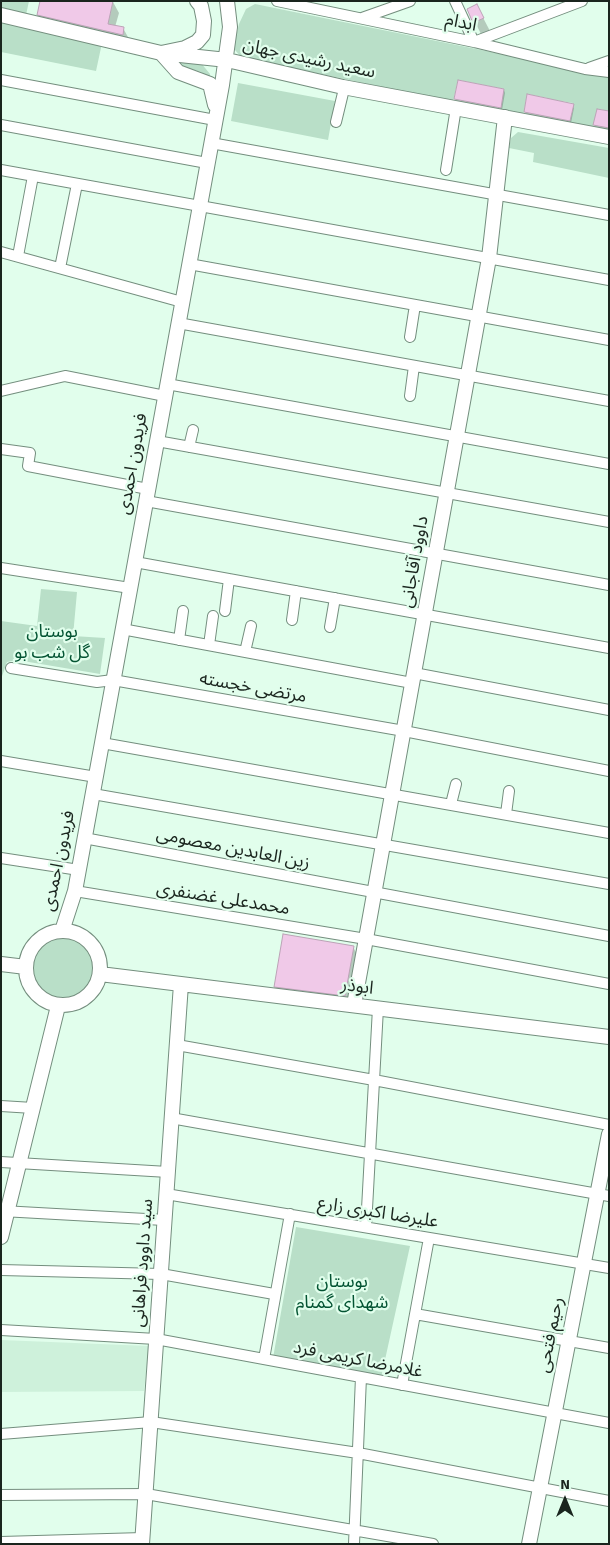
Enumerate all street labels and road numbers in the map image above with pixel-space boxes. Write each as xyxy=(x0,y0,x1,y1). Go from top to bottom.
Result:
street label: ابدام xyxy=(443,9,479,37)
street label: سعید رشیدی جهان xyxy=(241,34,377,84)
street label: فریدون احمدی xyxy=(113,412,153,516)
street label: داوود آقاجانی xyxy=(396,514,434,610)
street label: مرتضی خجسته xyxy=(198,668,308,708)
street label: فریدون احمدی xyxy=(38,809,80,913)
street label: زین العابدین معصومی xyxy=(154,824,312,874)
street label: محمدعلی غضنفری xyxy=(155,878,291,920)
street label: ابوذر xyxy=(339,974,375,1000)
street label: علیرضا اکبری زارع xyxy=(316,1193,440,1233)
street label: سید داوود فراهانی xyxy=(128,1198,158,1328)
street label: رحیم فتحی xyxy=(533,1295,569,1375)
street label: غلامرضا کریمی فرد xyxy=(291,1337,425,1383)

